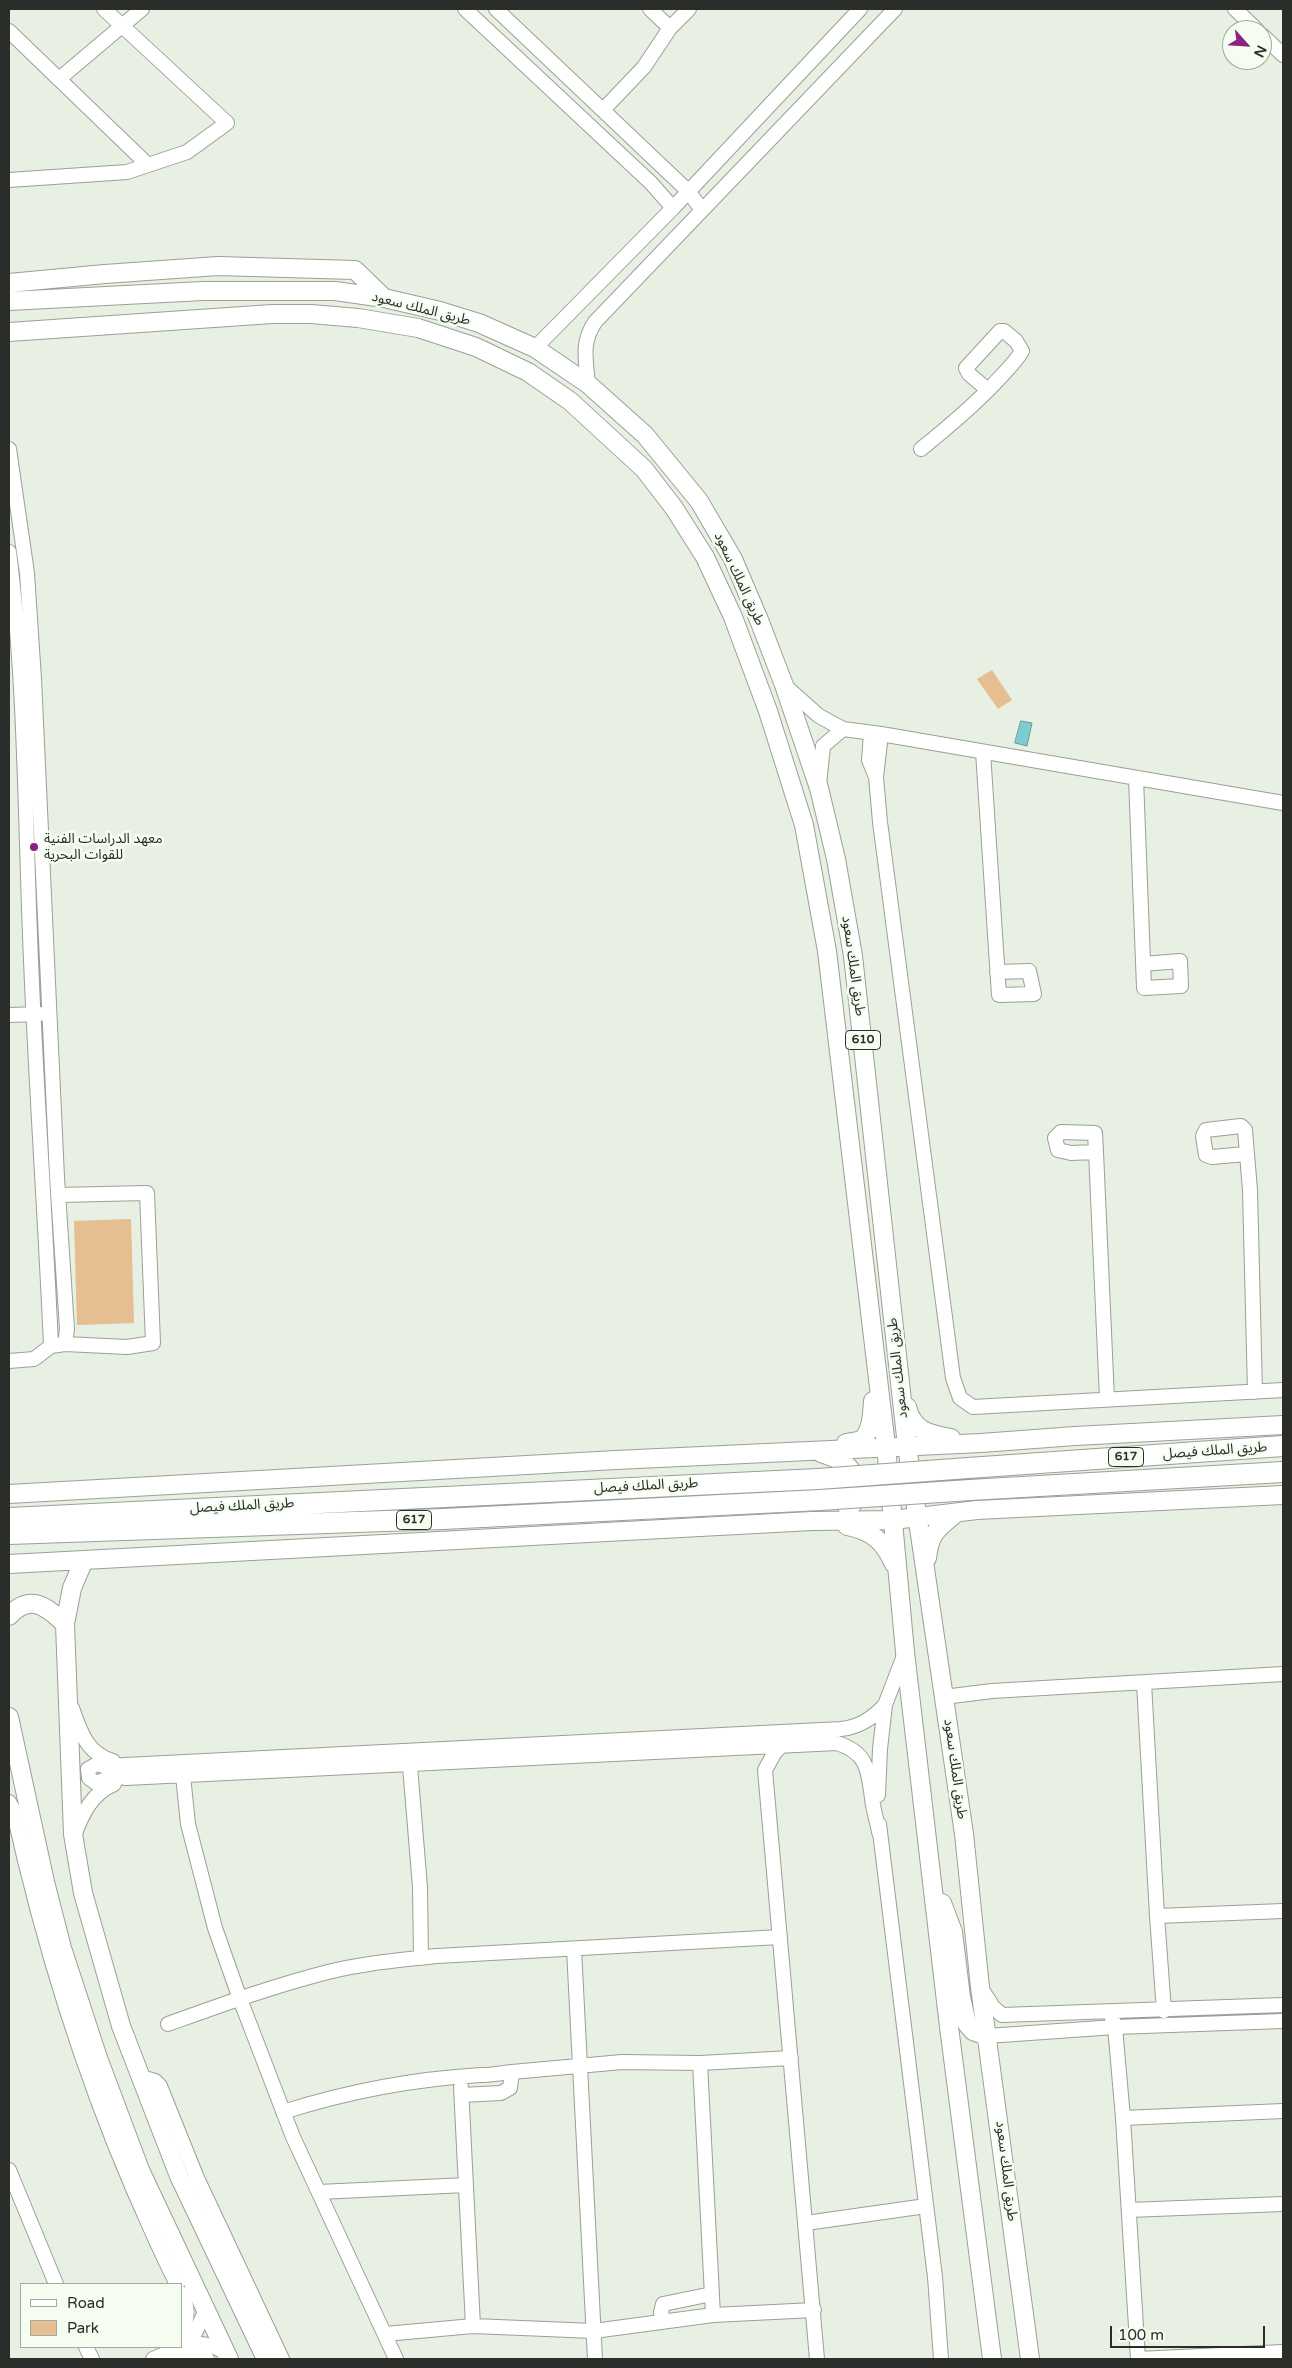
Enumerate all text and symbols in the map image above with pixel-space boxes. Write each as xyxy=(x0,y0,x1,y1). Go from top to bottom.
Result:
north arrow xyxy=(1222,20,1272,70)
text: N xyxy=(1250,43,1270,60)
street label: طريق الملك سعود xyxy=(370,289,472,329)
street label: طريق الملك سعود xyxy=(710,530,768,628)
place label: معهد الدراسات الفنية للقوات البحرية xyxy=(44,831,163,864)
marker: معهد الدراسات الفنية للقوات البحرية xyxy=(28,841,40,853)
street label: طريق الملك سعود xyxy=(838,915,868,1017)
road number: 610 xyxy=(846,1030,880,1050)
street label: طريق الملك سعود xyxy=(884,1317,912,1419)
street label: طريق الملك فيصل xyxy=(1162,1439,1268,1463)
road number: 617 xyxy=(1108,1448,1144,1466)
street label: طريق الملك فيصل xyxy=(593,1475,699,1497)
street label: طريق الملك فيصل xyxy=(189,1495,295,1517)
road number: 617 xyxy=(396,1510,432,1530)
street label: طريق الملك سعود xyxy=(940,1718,970,1820)
street label: طريق الملك سعود xyxy=(992,2120,1020,2222)
legend xyxy=(20,2283,182,2348)
text: Road xyxy=(67,2294,105,2312)
scale bar xyxy=(1112,2316,1267,2348)
text: Park xyxy=(67,2319,99,2337)
text: 100 m xyxy=(1118,2326,1164,2344)

